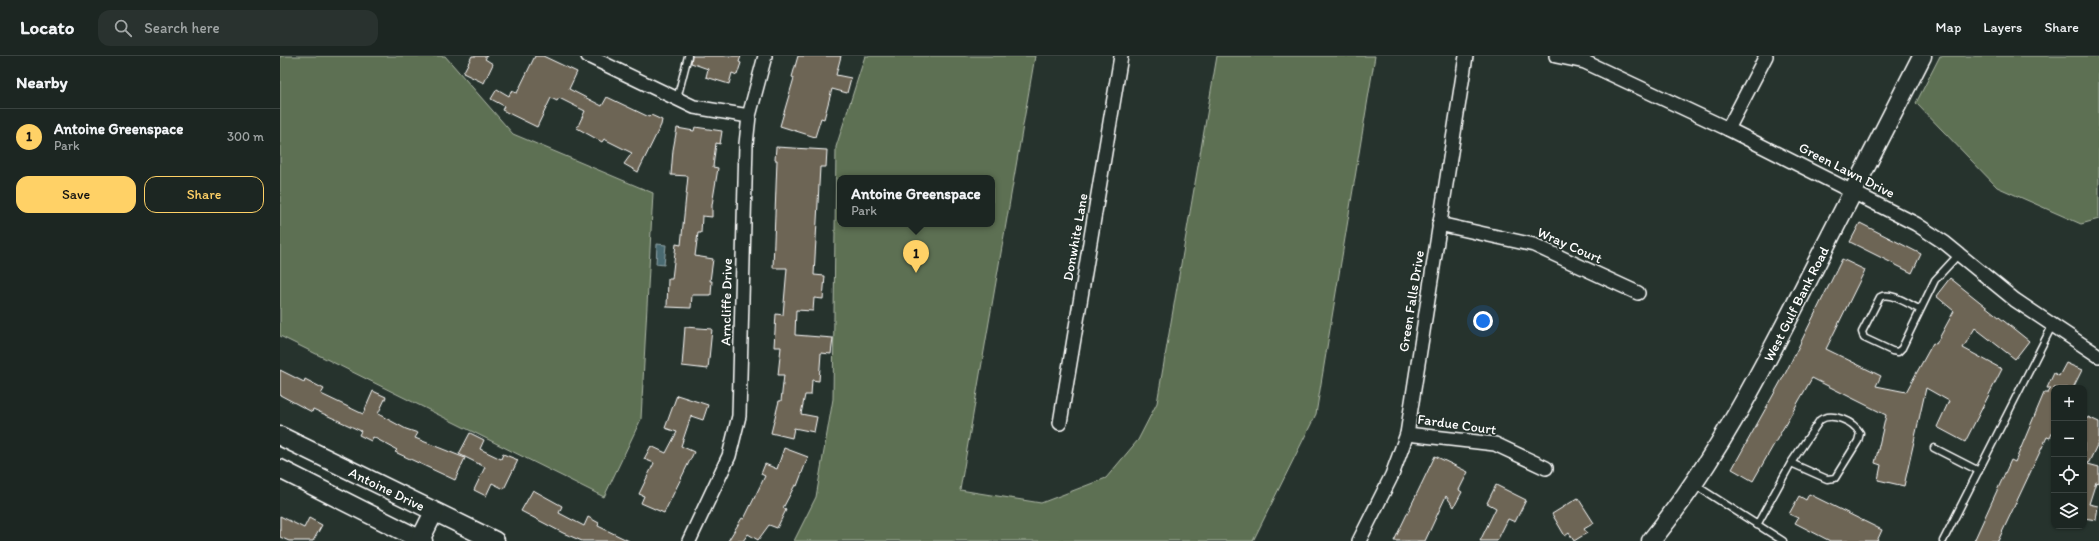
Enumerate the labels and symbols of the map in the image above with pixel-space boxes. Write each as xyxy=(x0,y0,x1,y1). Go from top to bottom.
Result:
street label: Green Lawn Drive xyxy=(1796,139,1898,202)
street label: Donwhite Lane xyxy=(1059,192,1092,282)
street label: Wray Court xyxy=(1535,224,1605,267)
pin: 1 xyxy=(903,240,929,273)
street label: West Gulf Bank Road xyxy=(1760,244,1833,365)
street label: Green Falls Drive xyxy=(1395,249,1428,353)
street label: Arncliffe Drive xyxy=(717,258,736,346)
your location xyxy=(1473,311,1493,331)
street label: Fardue Court xyxy=(1417,411,1497,438)
street label: Antoine Drive xyxy=(346,464,428,515)

